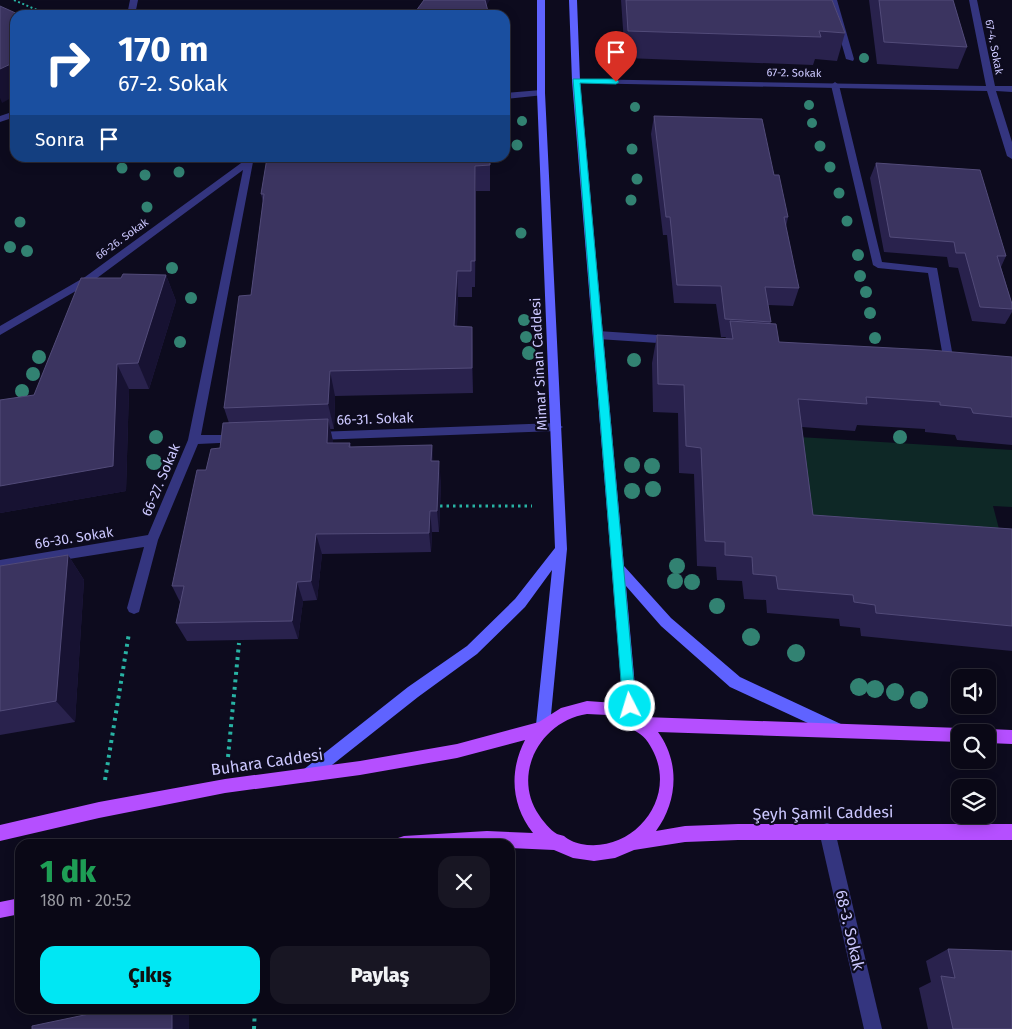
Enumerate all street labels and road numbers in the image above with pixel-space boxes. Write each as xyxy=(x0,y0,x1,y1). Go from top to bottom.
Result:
street label: 67-4. Sokak xyxy=(982,18,1006,76)
street label: 67-2. Sokak xyxy=(767,66,822,80)
street label: 66-26. Sokak xyxy=(93,215,151,262)
street label: Mimar Sinan Caddesi xyxy=(527,297,551,431)
street label: 66-31. Sokak xyxy=(336,409,415,429)
street label: 66-27. Sokak xyxy=(138,440,184,519)
street label: 66-30. Sokak xyxy=(34,523,115,553)
street label: Buhara Caddesi xyxy=(210,745,324,779)
street label: Şeyh Şamil Caddesi xyxy=(752,802,894,825)
street label: 68-3. Sokak xyxy=(832,888,869,973)

